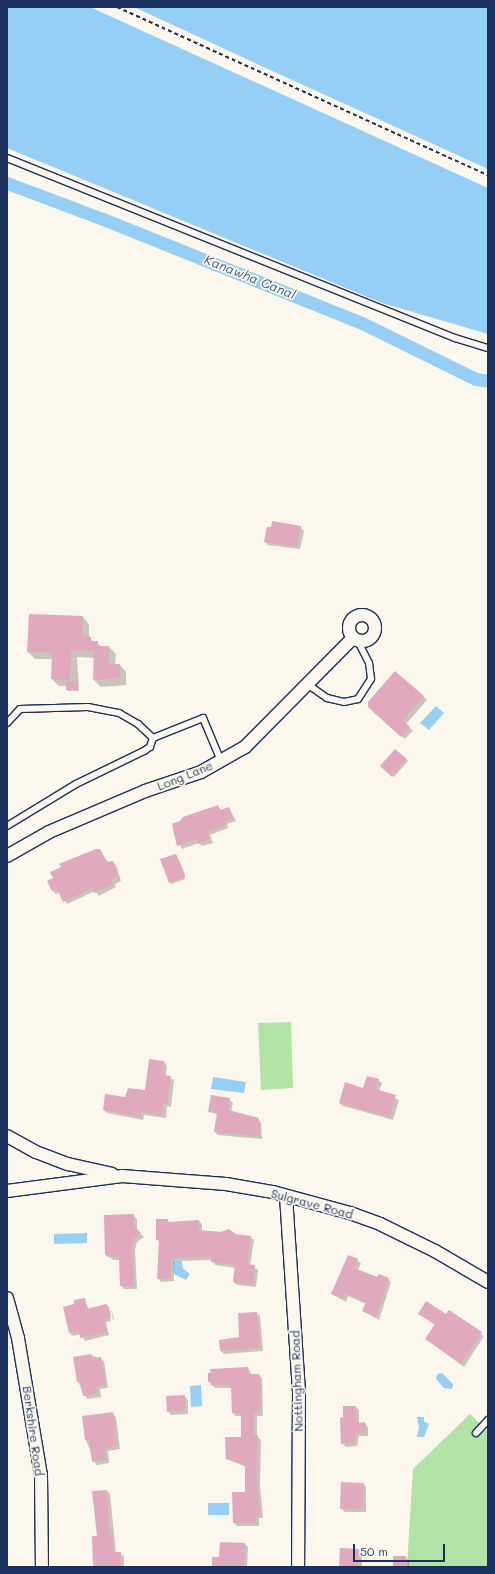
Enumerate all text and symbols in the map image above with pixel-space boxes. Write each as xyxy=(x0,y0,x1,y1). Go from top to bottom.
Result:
water label: Kanawha Canal xyxy=(202,252,298,302)
street label: Long Lane xyxy=(155,758,215,794)
street label: Sulgrave Road xyxy=(269,1186,355,1222)
street label: Nottingham Road xyxy=(288,1330,306,1432)
street label: Berkshire Road xyxy=(20,1385,46,1477)
scale bar xyxy=(355,1536,447,1562)
text: 50 m xyxy=(360,1543,388,1559)

